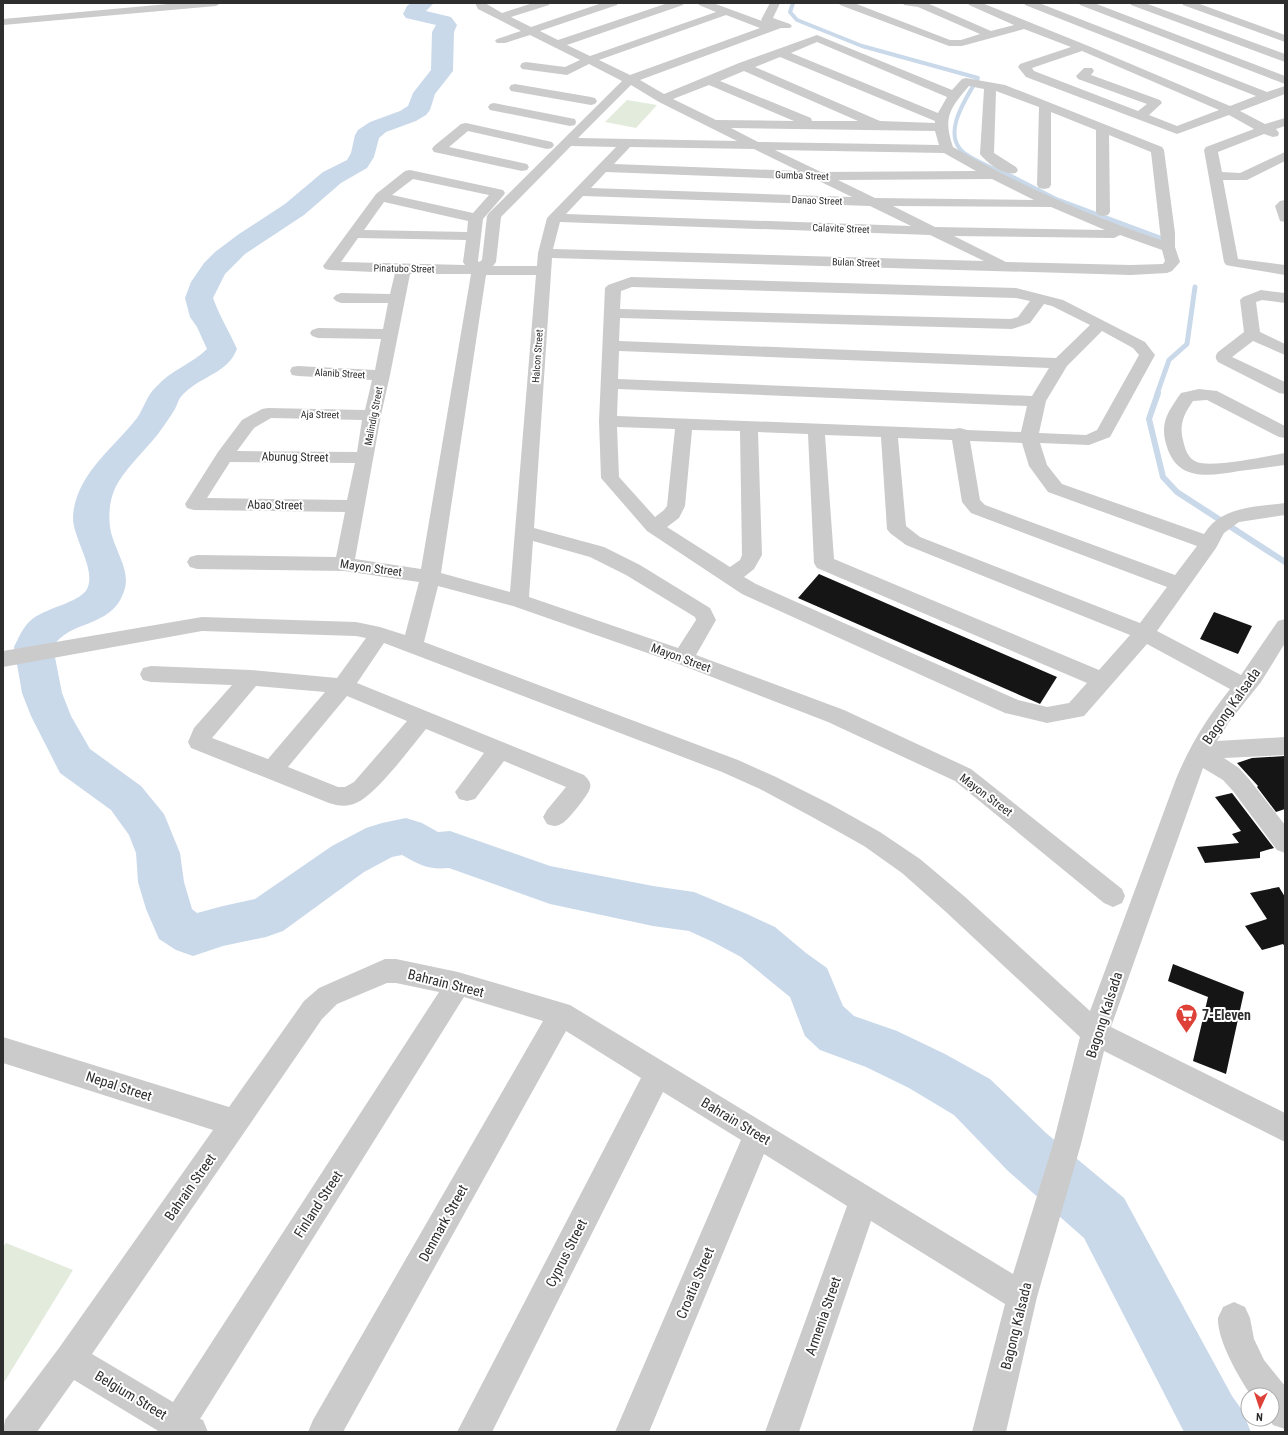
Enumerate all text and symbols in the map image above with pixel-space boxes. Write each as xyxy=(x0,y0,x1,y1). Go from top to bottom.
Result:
street label: Gumba Street xyxy=(775,169,829,182)
street label: Danao Street xyxy=(791,194,843,207)
street label: Calavite Street xyxy=(812,222,870,235)
street label: Bulan Street xyxy=(832,256,880,269)
street label: Pinatubo Street xyxy=(373,262,435,275)
street label: Halcon Street xyxy=(530,329,545,383)
street label: Alanib Street xyxy=(314,367,366,380)
street label: Malindig Street xyxy=(362,386,385,446)
street label: Aja Street xyxy=(301,409,339,420)
street label: Abunug Street xyxy=(261,449,329,465)
street label: Abao Street xyxy=(247,498,303,512)
street label: Mayon Street xyxy=(339,557,403,579)
street label: Mayon Street xyxy=(649,641,713,675)
street label: Bagong Kalsada xyxy=(1199,665,1263,747)
street label: Mayon Street xyxy=(957,771,1015,820)
street label: Bahrain Street xyxy=(406,966,486,1000)
street label: Bagong Kalsada xyxy=(1083,970,1125,1060)
supermarket icon: 7-Eleven xyxy=(1174,1002,1200,1035)
place label: 7-Eleven xyxy=(1202,1007,1251,1023)
street label: Nepal Street xyxy=(84,1068,154,1104)
street label: Bahrain Street xyxy=(699,1094,773,1148)
street label: Bahrain Street xyxy=(161,1151,219,1223)
street label: Finland Street xyxy=(290,1168,346,1240)
street label: Denmark Street xyxy=(415,1182,471,1264)
street label: Cyprus Street xyxy=(542,1216,590,1290)
street label: Croatia Street xyxy=(673,1245,717,1321)
street label: Armenia Street xyxy=(802,1275,844,1357)
street label: Bagong Kalsada xyxy=(997,1281,1035,1371)
street label: Belgium Street xyxy=(92,1367,170,1423)
north arrow xyxy=(1240,1387,1280,1427)
text: N xyxy=(1256,1410,1263,1423)

